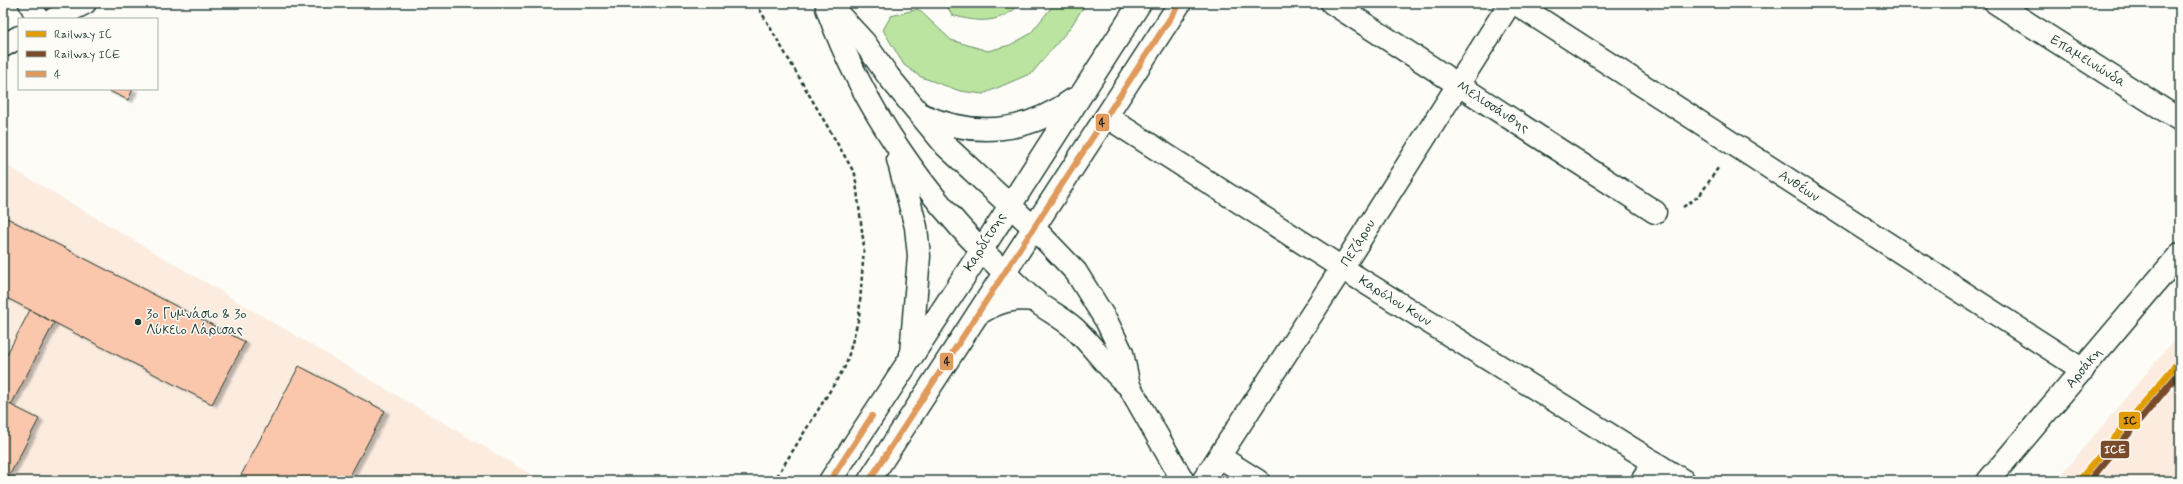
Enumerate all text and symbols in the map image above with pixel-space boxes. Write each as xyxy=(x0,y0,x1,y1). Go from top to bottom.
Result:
legend xyxy=(18,18,158,90)
text: Railway IC xyxy=(54,27,112,43)
street label: Επαμεινώνδα xyxy=(2047,31,2129,91)
text: Railway ICE xyxy=(54,47,121,63)
text: 4 xyxy=(54,67,61,83)
street label: Μελισσάνθης xyxy=(1453,77,1533,137)
line badge: 4 xyxy=(1095,113,1110,132)
text: 4 xyxy=(1099,116,1106,130)
street label: Ανθέων xyxy=(1775,165,1824,206)
street label: Καρδίτσης xyxy=(960,209,1010,275)
street label: Πεζάρου xyxy=(1336,216,1380,270)
street label: Καρόλου Κουν xyxy=(1355,271,1435,331)
place label: 3ο Γυμνάσιο & 3ο Λύκειο Λάρισας xyxy=(146,305,247,339)
marker: 3ο Γυμνάσιο & 3ο Λύκειο Λάρισας xyxy=(133,317,143,327)
street label: Αρσάκη xyxy=(2062,344,2106,392)
line badge: 4 xyxy=(939,352,954,371)
text: 4 xyxy=(944,355,951,369)
line badge: IC xyxy=(2118,411,2141,430)
text: IC xyxy=(2123,414,2137,428)
line badge: ICE xyxy=(2100,440,2130,459)
text: ICE xyxy=(2104,443,2126,457)

